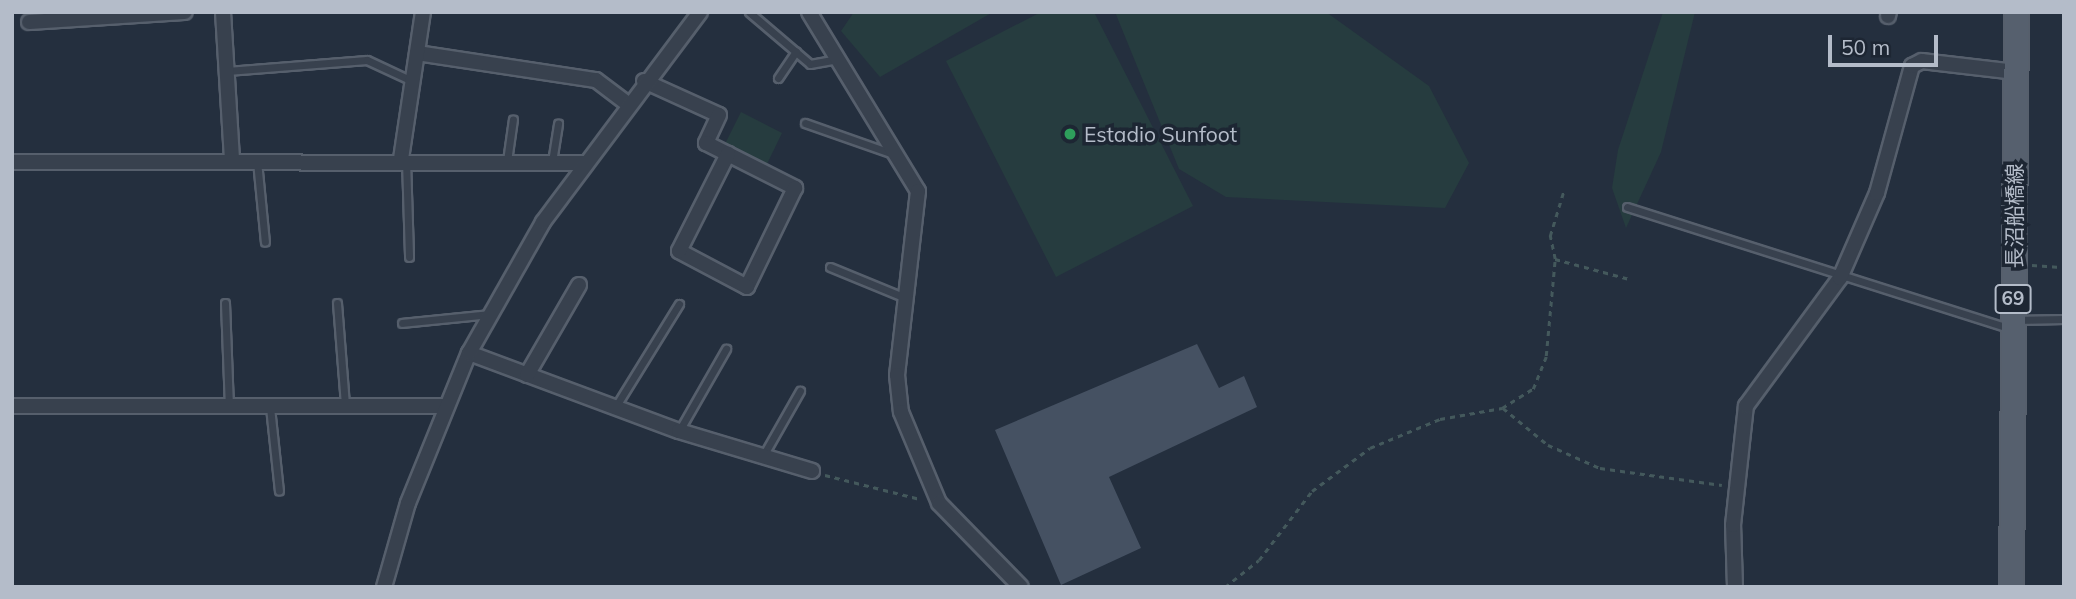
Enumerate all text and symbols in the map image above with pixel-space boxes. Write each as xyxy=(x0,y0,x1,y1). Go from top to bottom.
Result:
scale bar xyxy=(1831,21,1941,65)
text: 50 m xyxy=(1841,34,1890,60)
place label: Estadio Sunfoot xyxy=(1084,121,1237,147)
marker: Estadio Sunfoot xyxy=(1062,126,1078,142)
street label: 長沼船橋線 xyxy=(2001,164,2027,268)
road number: 69 xyxy=(1994,284,2032,314)

